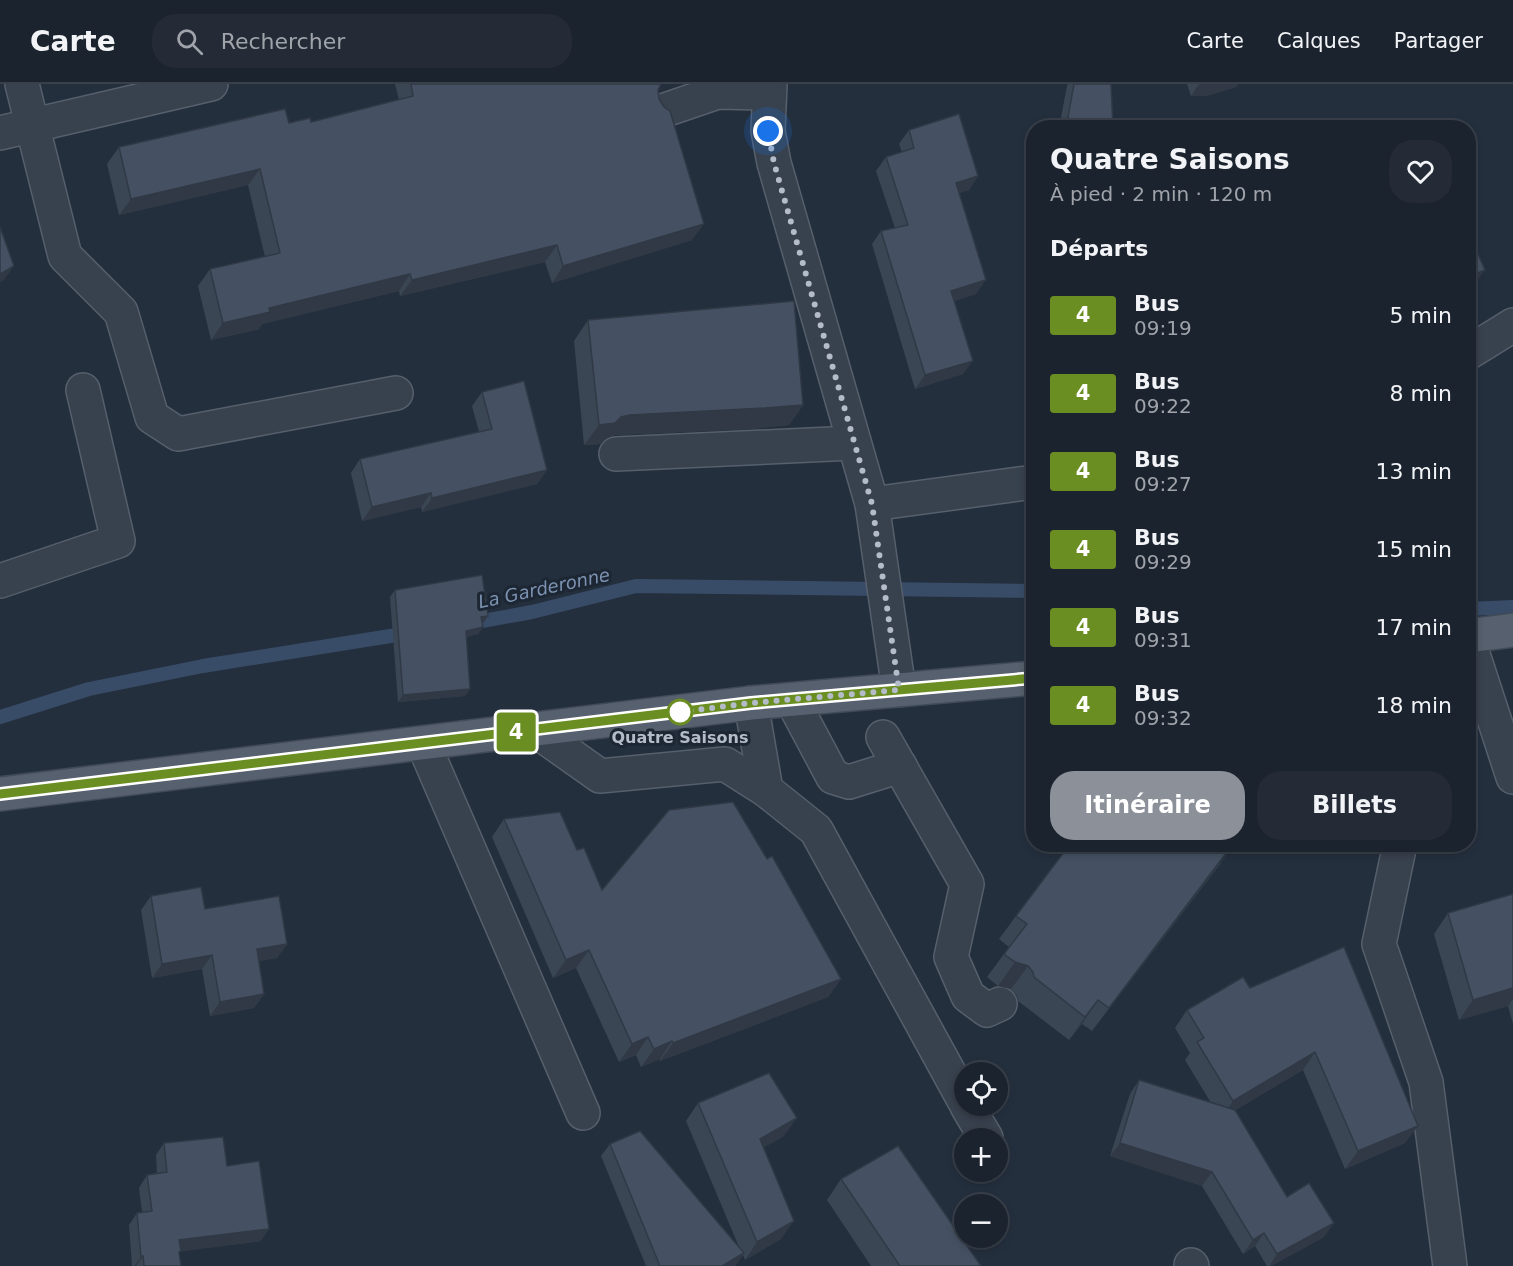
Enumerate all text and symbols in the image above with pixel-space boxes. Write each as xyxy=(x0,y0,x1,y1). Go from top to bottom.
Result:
search box xyxy=(152,14,572,68)
text: Carte xyxy=(30,25,116,58)
icon: search xyxy=(173,25,206,58)
text: Rechercher xyxy=(221,29,345,54)
text: Carte xyxy=(1187,29,1244,53)
text: Calques xyxy=(1277,29,1361,53)
text: Partager xyxy=(1394,29,1483,53)
your location xyxy=(753,116,783,146)
button: heart xyxy=(1389,140,1452,203)
text: Quatre Saisons xyxy=(1050,143,1290,176)
text: À pied · 2 min · 120 m xyxy=(1050,182,1272,206)
text: Départs xyxy=(1050,236,1148,261)
text: Bus xyxy=(1134,291,1180,316)
text: 4 xyxy=(1076,303,1090,327)
text: 5 min xyxy=(1390,303,1452,328)
text: 09:19 xyxy=(1134,316,1192,340)
text: Bus xyxy=(1134,369,1180,394)
text: 4 xyxy=(1076,381,1090,405)
text: 8 min xyxy=(1390,381,1452,406)
text: 09:22 xyxy=(1134,394,1192,418)
text: Bus xyxy=(1134,447,1180,472)
text: 4 xyxy=(1076,459,1090,483)
text: 13 min xyxy=(1376,459,1452,484)
text: 09:27 xyxy=(1134,472,1192,496)
text: Bus xyxy=(1134,525,1180,550)
text: 4 xyxy=(1076,537,1090,561)
text: 15 min xyxy=(1376,537,1452,562)
text: 09:29 xyxy=(1134,550,1192,574)
water label: La Garderonne xyxy=(476,564,612,612)
text: Bus xyxy=(1134,603,1180,628)
text: 4 xyxy=(1076,615,1090,639)
text: 17 min xyxy=(1376,615,1452,640)
text: 09:31 xyxy=(1134,628,1192,652)
text: Bus xyxy=(1134,681,1180,706)
text: 4 xyxy=(1076,693,1090,717)
text: 18 min xyxy=(1376,693,1452,718)
marker: Quatre Saisons xyxy=(667,699,693,725)
text: 09:32 xyxy=(1134,706,1192,730)
line badge: 4 xyxy=(496,712,536,752)
text: 4 xyxy=(509,720,523,744)
place label: Quatre Saisons xyxy=(612,728,748,747)
button: Itinéraire xyxy=(1050,771,1245,840)
button: Billets xyxy=(1257,771,1452,840)
map controls xyxy=(954,1062,1008,1248)
button: locate xyxy=(954,1062,1008,1116)
button: + xyxy=(954,1128,1008,1182)
button: − xyxy=(954,1194,1008,1248)

